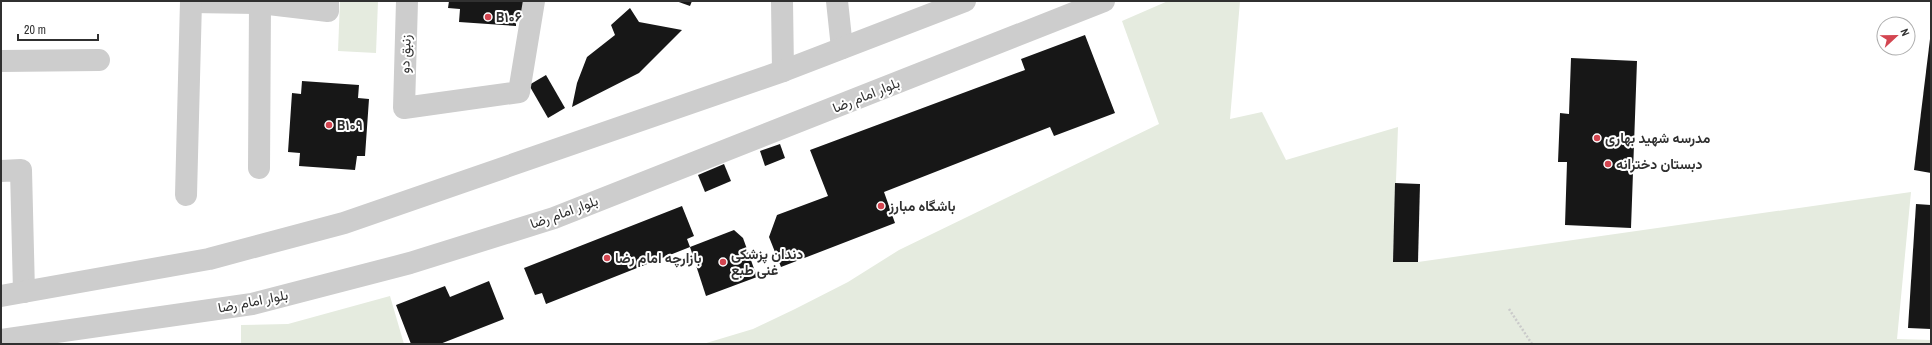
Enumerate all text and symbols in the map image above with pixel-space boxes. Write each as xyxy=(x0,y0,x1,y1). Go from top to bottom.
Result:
place label: B۱۰۶ xyxy=(496,8,522,26)
marker: B۱۰۶ xyxy=(483,12,493,22)
scale bar xyxy=(18,16,98,42)
north arrow xyxy=(1876,16,1916,56)
text: 20 m xyxy=(24,22,46,38)
text: N xyxy=(1898,27,1913,38)
street label: زنبق دو xyxy=(395,34,415,74)
street label: بلوار امام رضا xyxy=(830,73,902,117)
place label: B۱۰۹ xyxy=(337,116,363,134)
marker: B۱۰۹ xyxy=(324,120,334,130)
place label: مدرسه شهید بهاری xyxy=(1605,129,1711,147)
marker: مدرسه شهید بهاری xyxy=(1592,133,1602,143)
place label: دبستان دخترانه xyxy=(1616,155,1703,173)
marker: دبستان دخترانه xyxy=(1603,159,1613,169)
street label: بلوار امام رضا xyxy=(528,191,600,233)
place label: باشگاه مبارز xyxy=(888,197,956,215)
marker: باشگاه مبارز xyxy=(876,201,886,211)
place label: دندان پزشکی غنی طبع xyxy=(731,245,803,280)
place label: بازارچه امام رضا xyxy=(615,249,702,268)
marker: بازارچه امام رضا xyxy=(602,253,612,263)
marker: دندان پزشکی غنی طبع xyxy=(718,257,728,267)
street label: بلوار امام رضا xyxy=(216,285,290,317)

